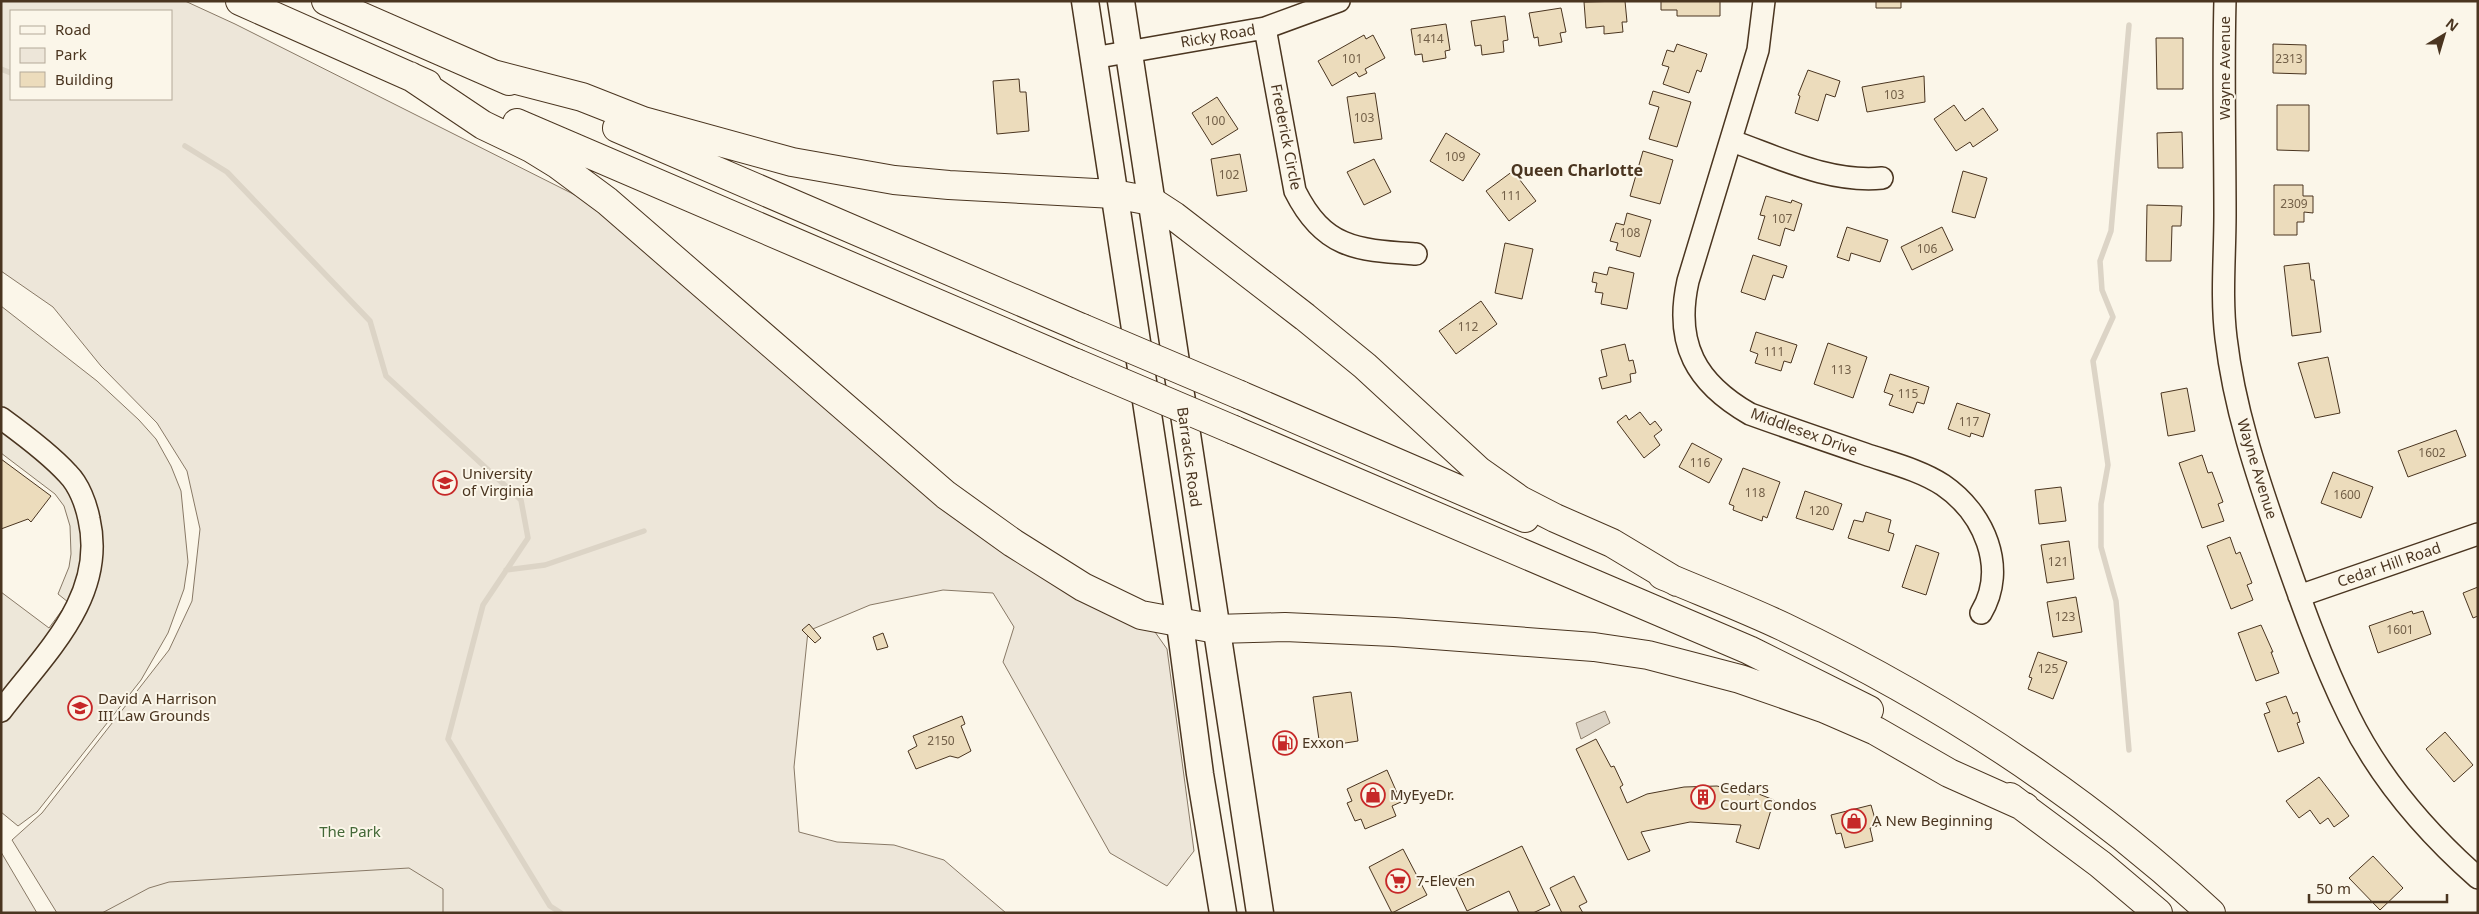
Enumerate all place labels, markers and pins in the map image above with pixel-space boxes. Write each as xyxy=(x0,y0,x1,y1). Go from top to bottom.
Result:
place label: University of Virginia xyxy=(462,463,534,500)
school or university icon: University of Virginia xyxy=(432,470,458,496)
place label: David A Harrison III Law Grounds xyxy=(98,688,217,725)
school or university icon: David A Harrison III Law Grounds xyxy=(67,695,93,721)
fuel station icon: Exxon xyxy=(1272,730,1298,756)
place label: Exxon xyxy=(1302,732,1344,752)
place label: Cedars Court Condos xyxy=(1720,777,1817,814)
shop icon: MyEyeDr. xyxy=(1360,782,1386,808)
place label: MyEyeDr. xyxy=(1390,784,1454,804)
building icon: Cedars Court Condos xyxy=(1690,784,1716,810)
shop icon: A New Beginning xyxy=(1841,808,1867,834)
place label: A New Beginning xyxy=(1872,810,1993,830)
supermarket icon: 7-Eleven xyxy=(1385,868,1411,894)
place label: 7-Eleven xyxy=(1416,870,1475,890)

